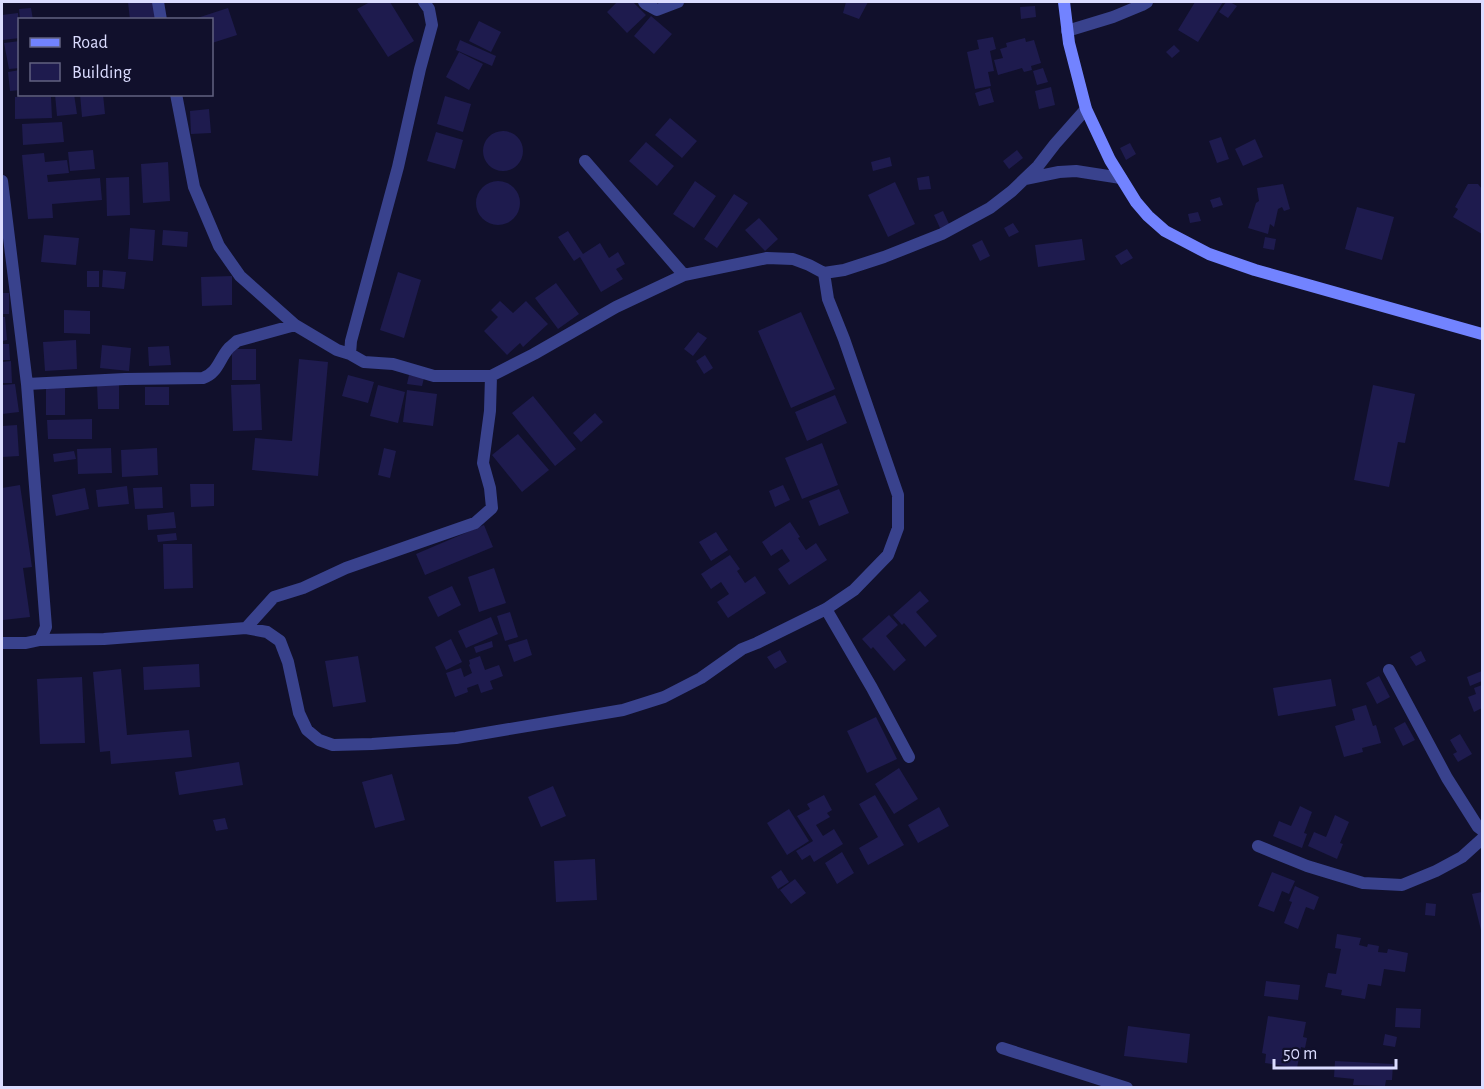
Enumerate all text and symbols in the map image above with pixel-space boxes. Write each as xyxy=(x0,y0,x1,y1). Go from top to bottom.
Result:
legend xyxy=(18,18,213,96)
text: Road xyxy=(72,34,108,52)
text: Building xyxy=(72,64,132,82)
scale bar xyxy=(1274,1032,1396,1070)
text: 50 m xyxy=(1283,1045,1317,1063)

